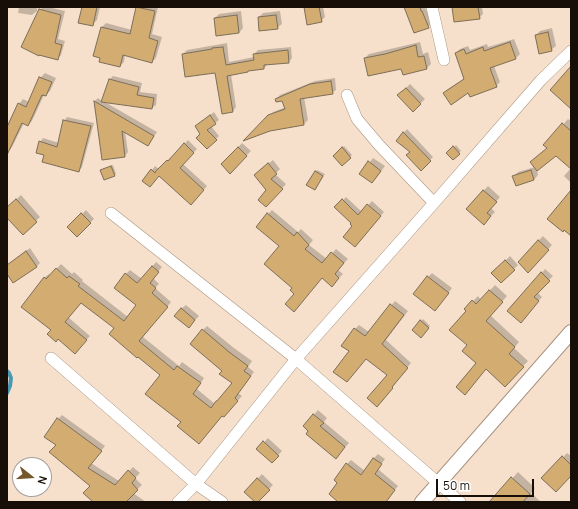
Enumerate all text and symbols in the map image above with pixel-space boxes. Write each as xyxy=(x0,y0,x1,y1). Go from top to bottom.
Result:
north arrow xyxy=(12,457,52,497)
scale bar xyxy=(438,471,536,497)
text: N xyxy=(35,474,51,486)
text: 50 m xyxy=(443,477,470,494)

